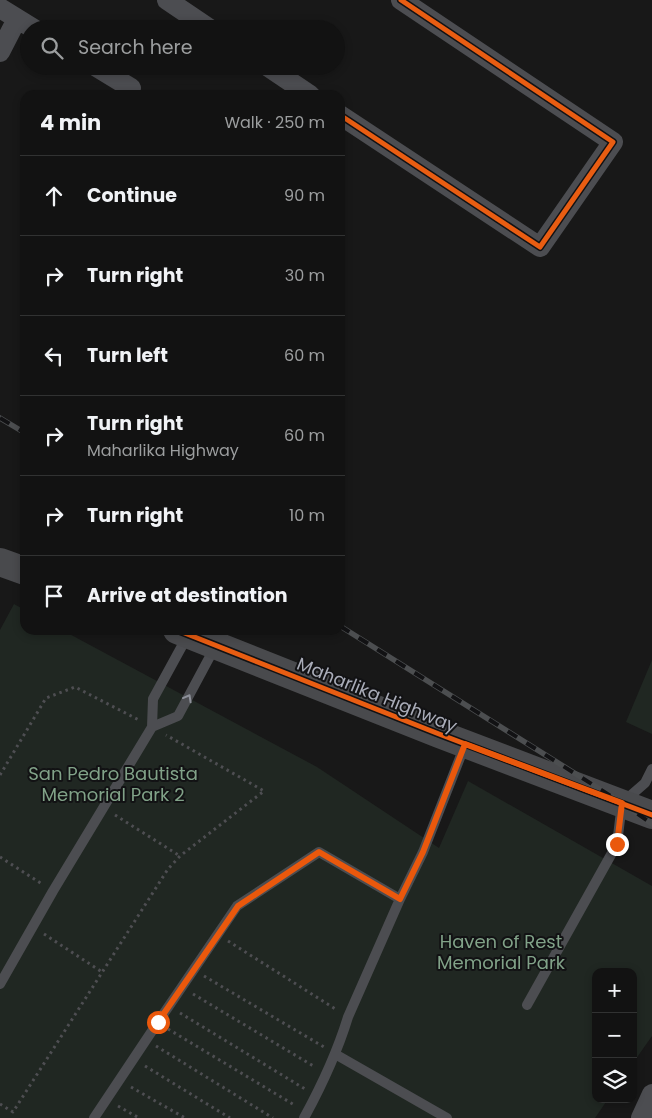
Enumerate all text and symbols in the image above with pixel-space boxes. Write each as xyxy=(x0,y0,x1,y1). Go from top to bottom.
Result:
search box xyxy=(20,20,345,75)
icon: search xyxy=(38,34,66,62)
text: Search here xyxy=(78,34,192,61)
text: 4 min xyxy=(40,108,101,137)
text: Walk · 250 m xyxy=(224,111,325,134)
icon: ahead xyxy=(40,182,68,210)
text: Continue xyxy=(87,182,177,209)
text: 90 m xyxy=(284,184,325,207)
icon: right xyxy=(40,262,68,290)
text: Turn right xyxy=(87,262,183,289)
text: 30 m xyxy=(285,264,325,287)
icon: left xyxy=(40,342,68,370)
text: Turn left xyxy=(87,342,168,369)
text: 60 m xyxy=(284,344,325,367)
text: Turn right xyxy=(87,410,183,437)
icon: right xyxy=(40,422,68,450)
text: 60 m xyxy=(284,424,325,447)
text: Maharlika Highway xyxy=(87,439,239,462)
icon: right xyxy=(40,502,68,530)
text: Turn right xyxy=(87,502,183,529)
text: 10 m xyxy=(289,504,325,527)
icon: arrive xyxy=(40,582,68,610)
text: Arrive at destination xyxy=(87,582,288,609)
street label: Maharlika Highway xyxy=(293,651,461,738)
one-way arrow xyxy=(182,694,192,703)
park label: San Pedro Bautista Memorial Park 2 xyxy=(28,761,198,807)
route end xyxy=(606,833,629,856)
park label: Haven of Rest Memorial Park xyxy=(437,929,566,975)
map controls xyxy=(592,968,637,1103)
button: + xyxy=(592,968,637,1013)
route start xyxy=(147,1011,170,1034)
button: − xyxy=(592,1013,637,1058)
button: layers xyxy=(592,1058,637,1103)

